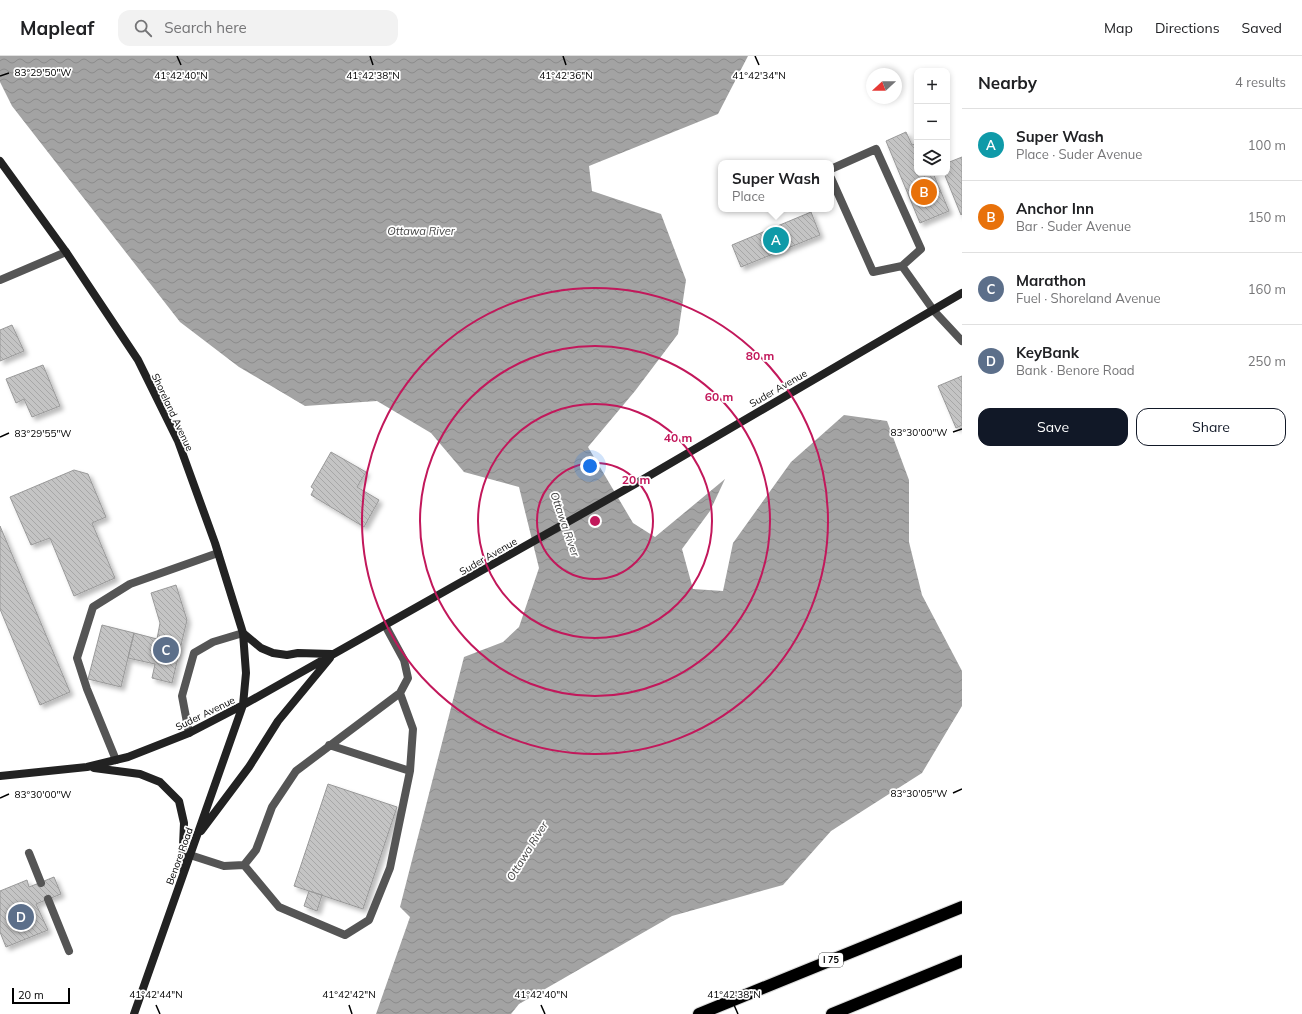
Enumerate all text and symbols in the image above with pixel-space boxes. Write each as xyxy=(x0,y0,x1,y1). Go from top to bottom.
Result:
search box xyxy=(118,10,398,46)
text: Mapleaf xyxy=(20,16,94,40)
icon: search xyxy=(132,17,154,39)
text: Search here xyxy=(164,18,247,37)
text: Map xyxy=(1104,19,1133,37)
text: Directions xyxy=(1155,19,1220,37)
text: Saved xyxy=(1242,19,1282,37)
text: 83°29'50"W xyxy=(15,66,71,79)
north arrow xyxy=(866,68,902,104)
map controls xyxy=(914,68,950,176)
button: + xyxy=(914,68,950,104)
text: 41°42'40"N xyxy=(154,69,208,82)
text: 41°42'38"N xyxy=(346,69,400,82)
text: 41°42'36"N xyxy=(539,69,593,82)
text: 41°42'34"N xyxy=(732,69,786,82)
text: Nearby xyxy=(978,72,1037,93)
text: 4 results xyxy=(1235,74,1286,90)
button: − xyxy=(914,104,950,140)
text: Super Wash xyxy=(1016,127,1104,146)
text: A xyxy=(986,137,996,153)
text: 100 m xyxy=(1248,137,1286,153)
button: layers xyxy=(914,140,950,176)
text: Place · Suder Avenue xyxy=(1016,146,1142,162)
popup xyxy=(718,160,834,212)
text: Super Wash xyxy=(732,169,820,188)
pin: B xyxy=(911,177,937,207)
text: Place xyxy=(732,188,765,204)
text: Anchor Inn xyxy=(1016,199,1094,218)
text: B xyxy=(987,209,995,225)
text: 150 m xyxy=(1248,209,1286,225)
text: Bar · Suder Avenue xyxy=(1016,218,1131,234)
water label: Ottawa River xyxy=(387,224,456,238)
pin: A xyxy=(763,225,789,255)
text: Marathon xyxy=(1016,271,1086,290)
text: C xyxy=(987,281,995,297)
text: 160 m xyxy=(1248,281,1286,297)
text: Fuel · Shoreland Avenue xyxy=(1016,290,1160,306)
text: KeyBank xyxy=(1016,343,1079,362)
text: 80 m xyxy=(746,348,774,363)
text: D xyxy=(986,353,996,369)
text: 250 m xyxy=(1248,353,1286,369)
text: Bank · Benore Road xyxy=(1016,362,1135,378)
street label: Suder Avenue xyxy=(747,367,809,410)
street label: Shoreland Avenue xyxy=(149,371,196,453)
text: 60 m xyxy=(705,389,733,404)
button: Save xyxy=(978,408,1128,446)
button: Share xyxy=(1136,408,1286,446)
text: 83°30'00"W xyxy=(891,426,947,439)
text: 83°29'55"W xyxy=(15,427,71,440)
text: 40 m xyxy=(664,430,692,445)
your location xyxy=(580,456,600,476)
text: 20 m xyxy=(622,472,650,487)
water label: Ottawa River xyxy=(547,490,583,559)
centre of rings xyxy=(588,514,602,528)
street label: Suder Avenue xyxy=(457,535,519,578)
pin: C xyxy=(153,635,179,665)
street label: Suder Avenue xyxy=(173,693,237,733)
text: 83°30'05"W xyxy=(891,787,947,800)
text: 83°30'00"W xyxy=(15,788,71,801)
water label: Ottawa River xyxy=(503,818,551,883)
street label: Benore Road xyxy=(163,826,196,887)
pin: D xyxy=(8,902,34,932)
road number: I 75 xyxy=(819,953,843,967)
scale bar xyxy=(12,986,70,1005)
text: 20 m xyxy=(18,988,44,1002)
text: 41°42'44"N xyxy=(129,988,183,1001)
text: 41°42'42"N xyxy=(322,988,376,1001)
text: 41°42'40"N xyxy=(514,988,568,1001)
text: 41°42'38"N xyxy=(707,988,761,1001)

